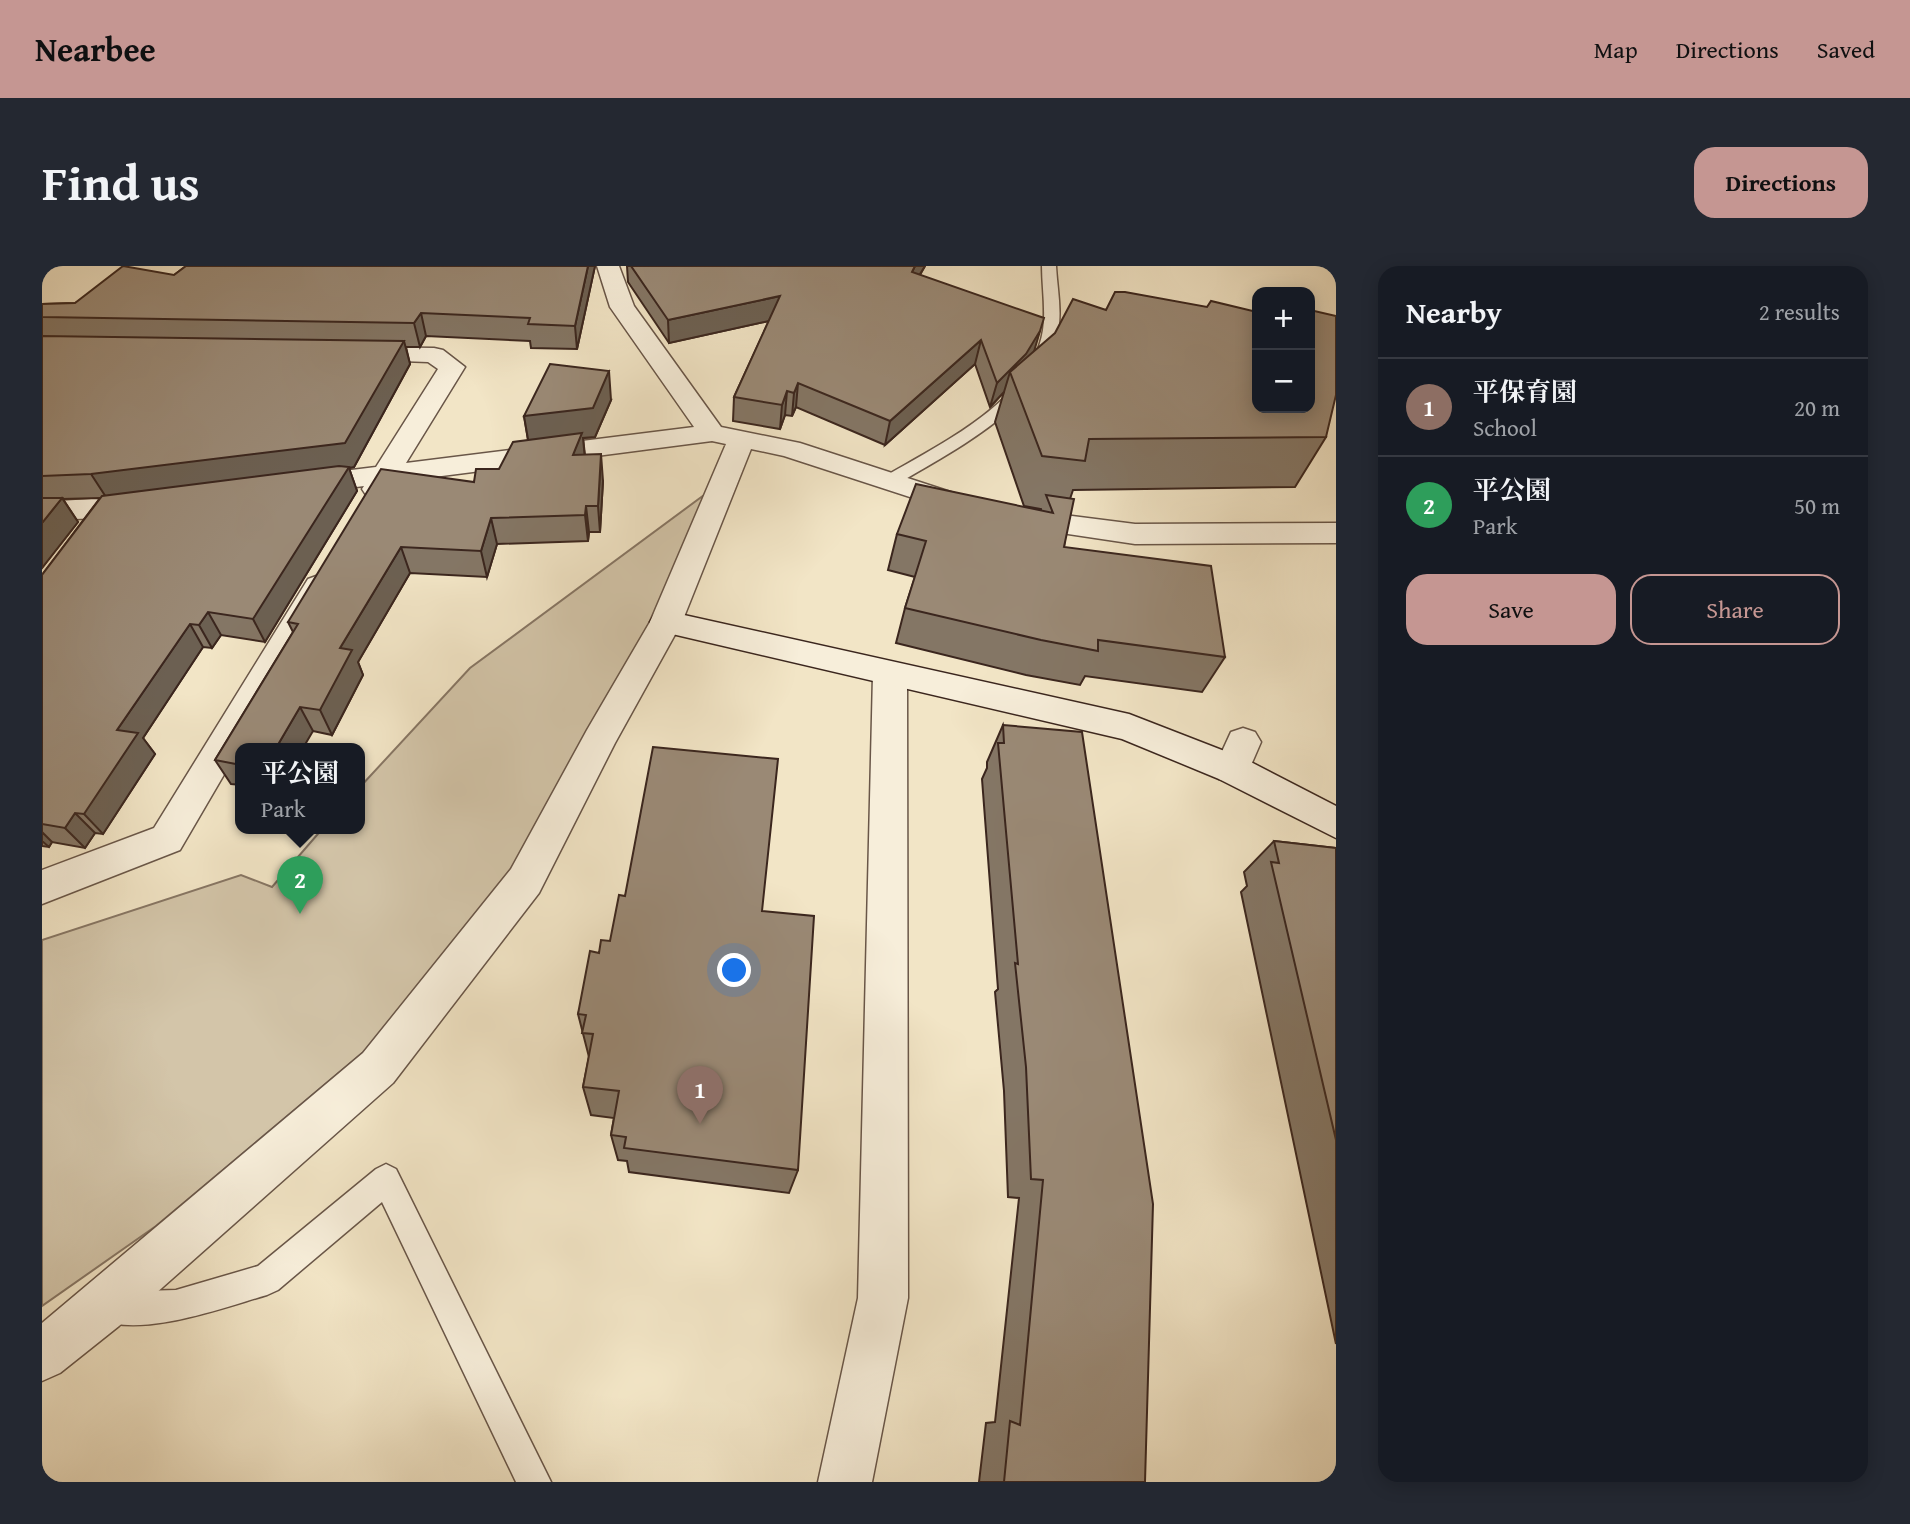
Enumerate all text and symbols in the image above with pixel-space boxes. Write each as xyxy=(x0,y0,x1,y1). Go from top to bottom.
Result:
text: Nearbee xyxy=(35,25,156,73)
text: Map xyxy=(1594,32,1638,67)
text: Directions xyxy=(1676,32,1779,67)
text: Saved xyxy=(1817,32,1875,67)
text: Find us xyxy=(42,146,200,218)
button: Directions xyxy=(1694,147,1868,218)
map controls xyxy=(1252,287,1315,413)
button: + xyxy=(1252,287,1315,350)
text: Nearby xyxy=(1406,290,1502,334)
text: 2 results xyxy=(1759,295,1840,328)
button: − xyxy=(1252,350,1315,413)
text: 平保育園 xyxy=(1473,372,1577,411)
text: 1 xyxy=(1423,391,1435,424)
text: 20 m xyxy=(1794,391,1840,424)
text: School xyxy=(1473,411,1537,444)
text: 平公園 xyxy=(1473,470,1551,509)
text: 2 xyxy=(1423,489,1435,522)
text: 50 m xyxy=(1794,489,1840,522)
text: Park xyxy=(1473,509,1517,542)
button: Save xyxy=(1406,574,1616,645)
button: Share xyxy=(1630,574,1840,645)
popup xyxy=(235,743,365,834)
text: 平公園 xyxy=(261,753,339,792)
text: Park xyxy=(261,792,305,825)
pin: 2 xyxy=(277,856,323,914)
your location xyxy=(717,953,751,987)
pin: 1 xyxy=(677,1066,723,1124)

